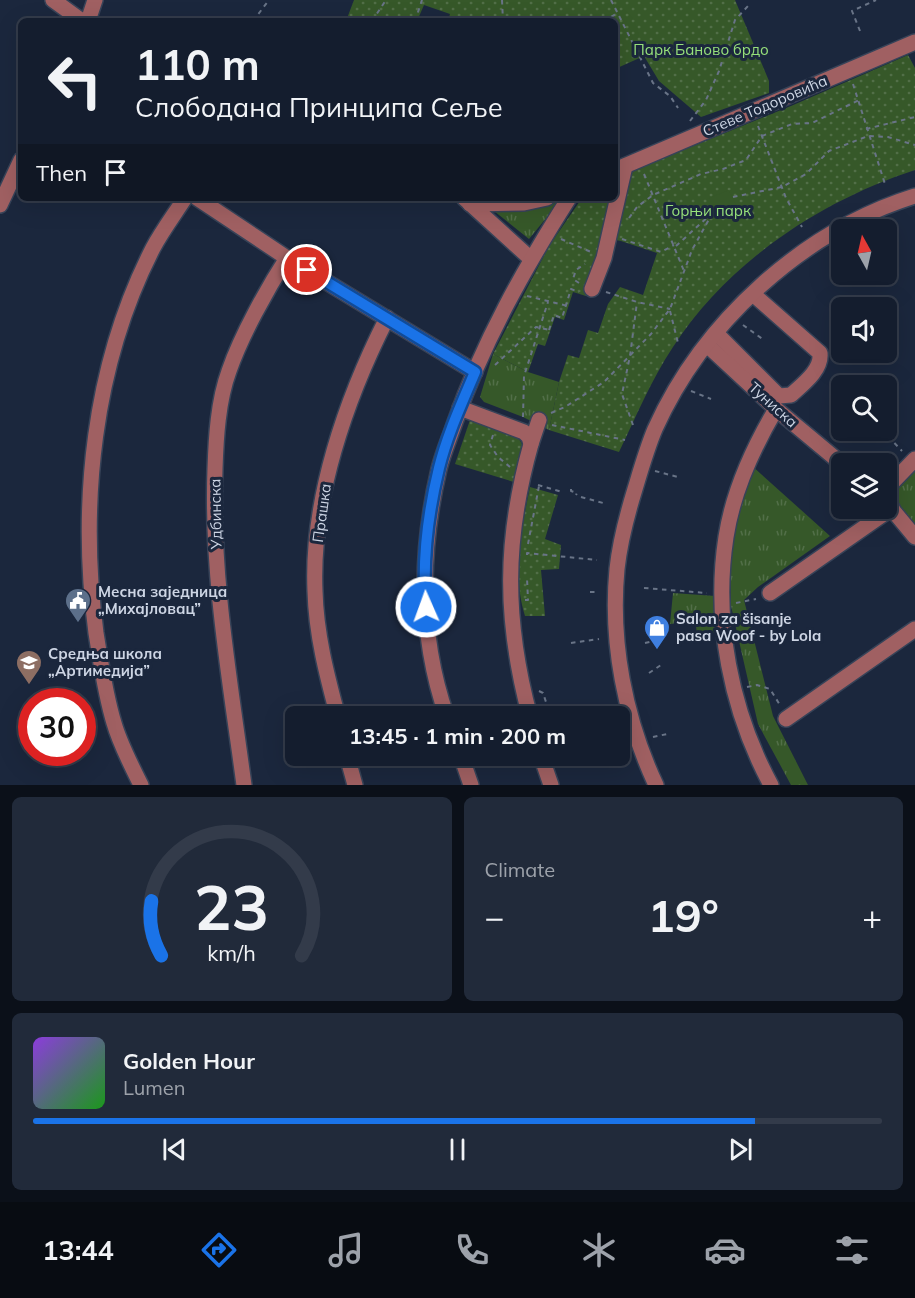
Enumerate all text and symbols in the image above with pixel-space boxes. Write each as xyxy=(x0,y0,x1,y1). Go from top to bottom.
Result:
text: 110 m xyxy=(135,38,260,91)
park label: Парк Баново брдо xyxy=(633,40,769,59)
icon: left xyxy=(36,42,114,120)
street label: Стеве Тодоровића xyxy=(700,71,830,140)
text: Слободана Принципа Сеље xyxy=(135,90,503,124)
icon: arrive xyxy=(99,156,132,189)
text: Then xyxy=(36,159,87,187)
park label: Горњи парк xyxy=(665,201,752,220)
north arrow xyxy=(831,219,897,285)
map controls xyxy=(831,219,897,519)
pin xyxy=(281,244,332,295)
icon: arrive xyxy=(290,253,323,286)
button: sound xyxy=(831,297,897,363)
button: search xyxy=(831,375,897,441)
street label: Туниска xyxy=(745,378,802,431)
button: layers xyxy=(831,453,897,519)
street label: Удбинска xyxy=(205,479,226,550)
street label: Прашка xyxy=(308,482,335,544)
position arrow xyxy=(394,575,458,639)
place label: Месна заједница „Михајловац” xyxy=(98,582,227,618)
public building icon: Месна заједница „Михајловац” xyxy=(63,586,93,624)
place label: Salon za šisanje pasa Woof - by Lola xyxy=(676,609,821,645)
shop icon: Salon za šisanje pasa Woof - by Lola xyxy=(642,613,672,651)
place label: Средња школа „Артимедија” xyxy=(48,644,162,680)
school or university icon: Средња школа „Артимедија” xyxy=(14,648,44,686)
speed limit sign: 30 xyxy=(18,688,96,766)
text: 13:45 · 1 min · 200 m xyxy=(349,722,566,750)
text: Climate xyxy=(485,857,555,882)
text: 23 xyxy=(194,867,269,946)
text: 19° xyxy=(648,887,719,943)
text: − xyxy=(485,896,504,937)
text: + xyxy=(862,896,882,937)
text: km/h xyxy=(207,939,256,966)
text: Golden Hour xyxy=(123,1047,255,1075)
text: Lumen xyxy=(123,1075,185,1100)
icon: previous xyxy=(158,1133,191,1166)
icon: pause xyxy=(441,1133,474,1166)
icon: next xyxy=(724,1133,757,1166)
icon: directions xyxy=(198,1229,240,1271)
icon: music xyxy=(325,1229,367,1271)
icon: phone xyxy=(451,1229,493,1271)
icon: climate xyxy=(578,1229,620,1271)
icon: car xyxy=(704,1229,746,1271)
icon: filters xyxy=(831,1229,873,1271)
text: 13:44 xyxy=(42,1233,114,1267)

